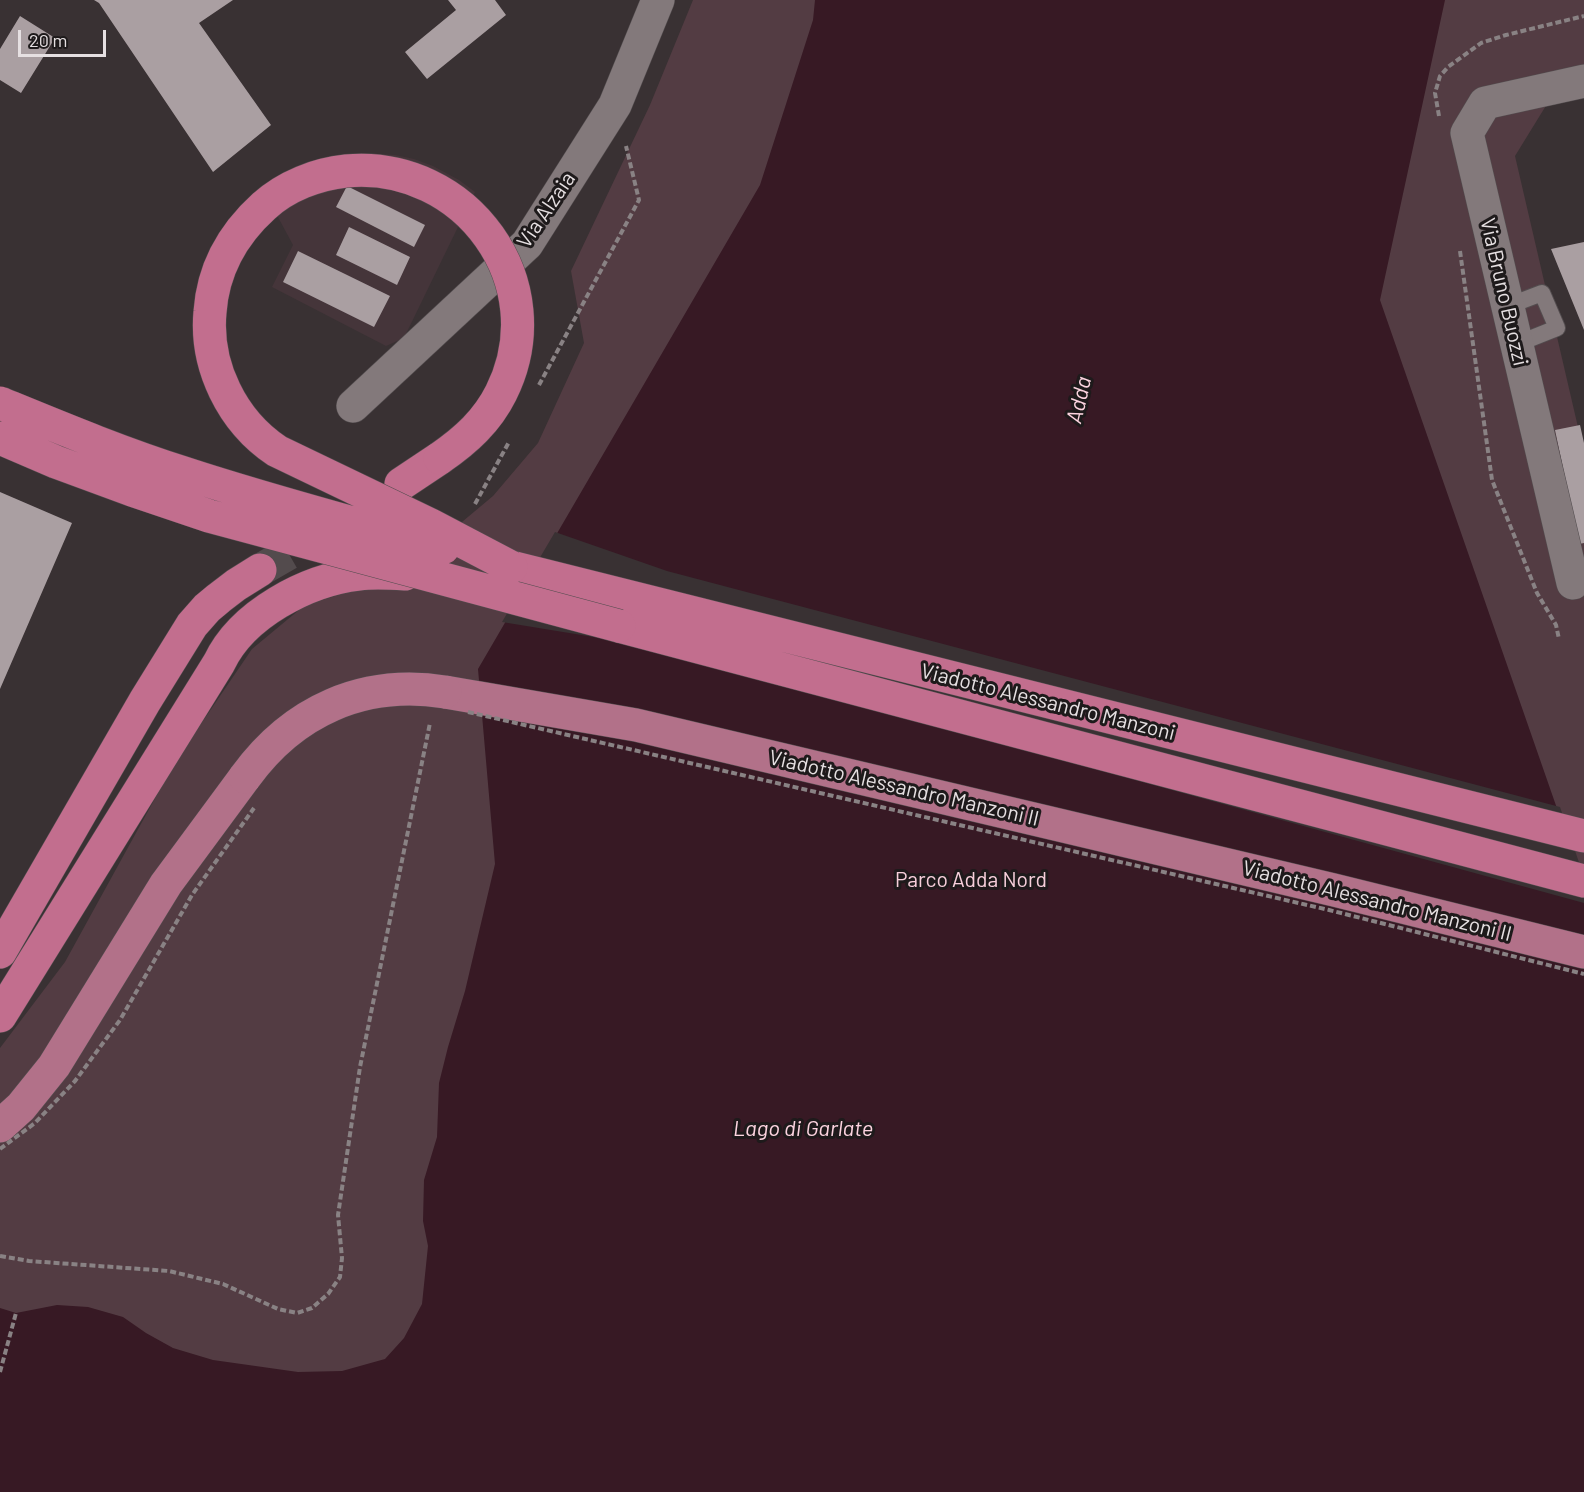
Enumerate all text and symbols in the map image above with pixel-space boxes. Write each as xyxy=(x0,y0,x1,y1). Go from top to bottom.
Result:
scale bar xyxy=(21,18,110,56)
text: 20 m xyxy=(29,29,67,51)
street label: Via Alzaia xyxy=(511,167,581,253)
street label: Via Bruno Buozzi xyxy=(1475,216,1533,368)
water label: Adda xyxy=(1061,374,1097,426)
street label: Viadotto Alessandro Manzoni xyxy=(918,658,1178,746)
street label: Viadotto Alessandro Manzoni II xyxy=(766,745,1042,831)
street label: Viadotto Alessandro Manzoni II xyxy=(1240,855,1514,947)
park label: Parco Adda Nord xyxy=(895,867,1047,893)
water label: Lago di Garlate xyxy=(733,1116,873,1142)

